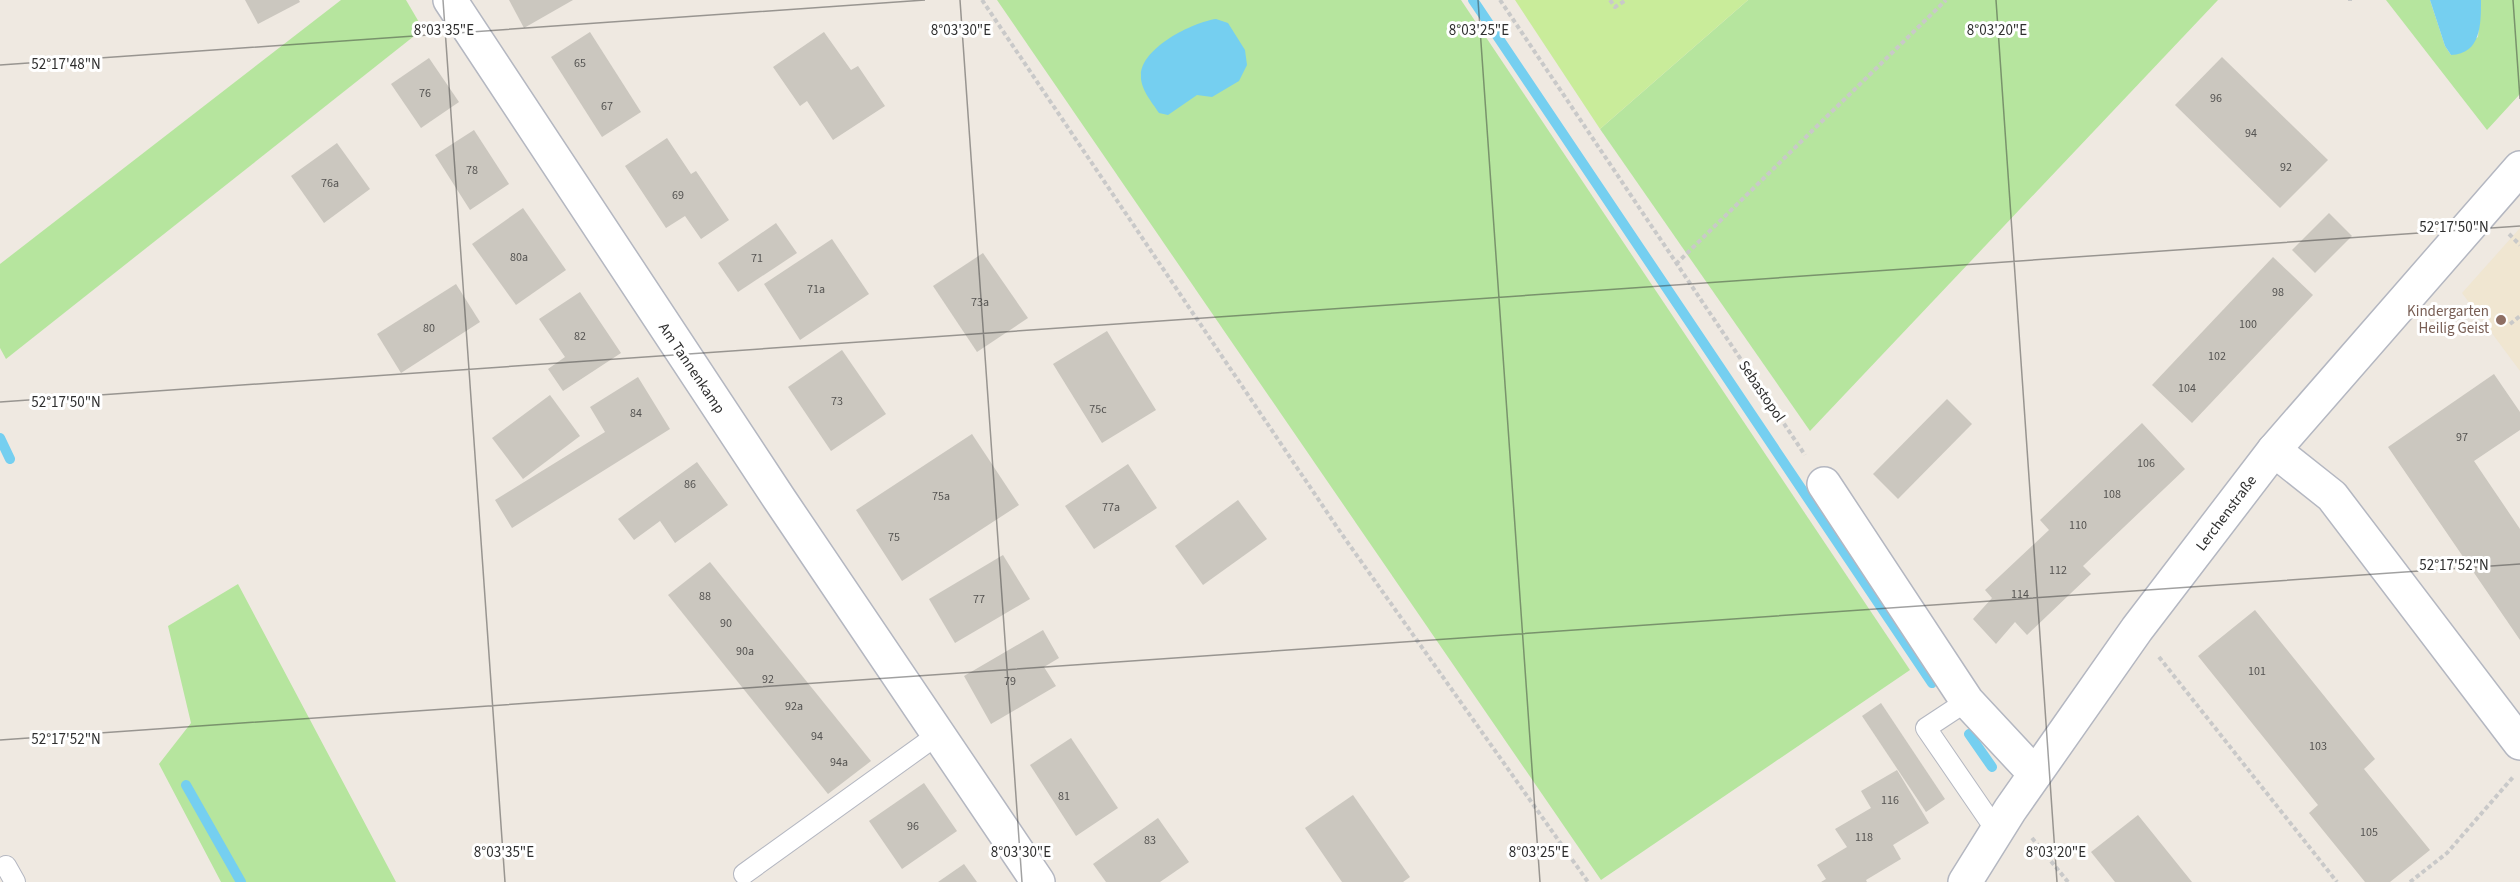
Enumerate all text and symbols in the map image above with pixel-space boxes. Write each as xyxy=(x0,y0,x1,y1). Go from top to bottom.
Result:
text: 8°03'35"E xyxy=(414,20,474,41)
text: 8°03'30"E xyxy=(931,20,991,41)
text: 8°03'25"E xyxy=(1449,20,1509,41)
text: 8°03'20"E xyxy=(1967,20,2027,41)
text: 52°17'48"N xyxy=(31,54,101,75)
house number: 65 xyxy=(574,55,586,72)
house number: 76 xyxy=(419,85,431,102)
house number: 96 xyxy=(2210,90,2222,107)
house number: 67 xyxy=(601,98,613,115)
house number: 94 xyxy=(2245,125,2257,142)
house number: 92 xyxy=(2280,159,2292,176)
house number: 78 xyxy=(466,162,478,179)
house number: 76a xyxy=(321,175,339,192)
house number: 69 xyxy=(672,187,684,204)
text: 52°17'50"N xyxy=(2419,217,2489,238)
house number: 80a xyxy=(510,249,528,266)
house number: 71 xyxy=(751,250,763,267)
house number: 71a xyxy=(807,281,825,298)
house number: 98 xyxy=(2272,284,2284,301)
house number: 73a xyxy=(971,294,989,311)
place label: Kindergarten Heilig Geist xyxy=(2407,301,2489,339)
marker: Kindergarten Heilig Geist xyxy=(2494,313,2508,327)
house number: 100 xyxy=(2239,316,2257,333)
street label: Am Tannenkamp xyxy=(653,319,730,418)
house number: 80 xyxy=(423,320,435,337)
house number: 82 xyxy=(574,328,586,345)
house number: 102 xyxy=(2208,348,2226,365)
street label: Sebastopol xyxy=(1733,356,1790,426)
house number: 104 xyxy=(2178,380,2196,397)
text: 52°17'50"N xyxy=(31,392,101,413)
house number: 73 xyxy=(831,393,843,410)
house number: 75c xyxy=(1089,401,1107,418)
house number: 84 xyxy=(630,405,642,422)
house number: 97 xyxy=(2456,429,2468,446)
house number: 106 xyxy=(2137,455,2155,472)
street label: Lerchenstraße xyxy=(2191,471,2262,555)
house number: 86 xyxy=(684,476,696,493)
house number: 108 xyxy=(2103,486,2121,503)
house number: 75a xyxy=(932,488,950,505)
house number: 77a xyxy=(1102,499,1120,516)
house number: 110 xyxy=(2069,517,2087,534)
house number: 75 xyxy=(888,529,900,546)
text: 52°17'52"N xyxy=(2419,555,2489,576)
house number: 112 xyxy=(2049,562,2067,579)
house number: 114 xyxy=(2011,586,2029,603)
house number: 88 xyxy=(699,588,711,605)
house number: 77 xyxy=(973,591,985,608)
house number: 90 xyxy=(720,615,732,632)
house number: 90a xyxy=(736,643,754,660)
house number: 101 xyxy=(2248,663,2266,680)
house number: 92 xyxy=(762,671,774,688)
house number: 79 xyxy=(1004,673,1016,690)
house number: 92a xyxy=(785,698,803,715)
house number: 94 xyxy=(811,728,823,745)
text: 52°17'52"N xyxy=(31,729,101,750)
house number: 103 xyxy=(2309,738,2327,755)
house number: 94a xyxy=(830,754,848,771)
house number: 81 xyxy=(1058,788,1070,805)
house number: 116 xyxy=(1881,792,1899,809)
house number: 96 xyxy=(907,818,919,835)
house number: 105 xyxy=(2360,824,2378,841)
house number: 118 xyxy=(1855,829,1873,846)
house number: 83 xyxy=(1144,832,1156,849)
text: 8°03'35"E xyxy=(474,842,534,863)
text: 8°03'30"E xyxy=(991,842,1051,863)
text: 8°03'25"E xyxy=(1509,842,1569,863)
text: 8°03'20"E xyxy=(2026,842,2086,863)

